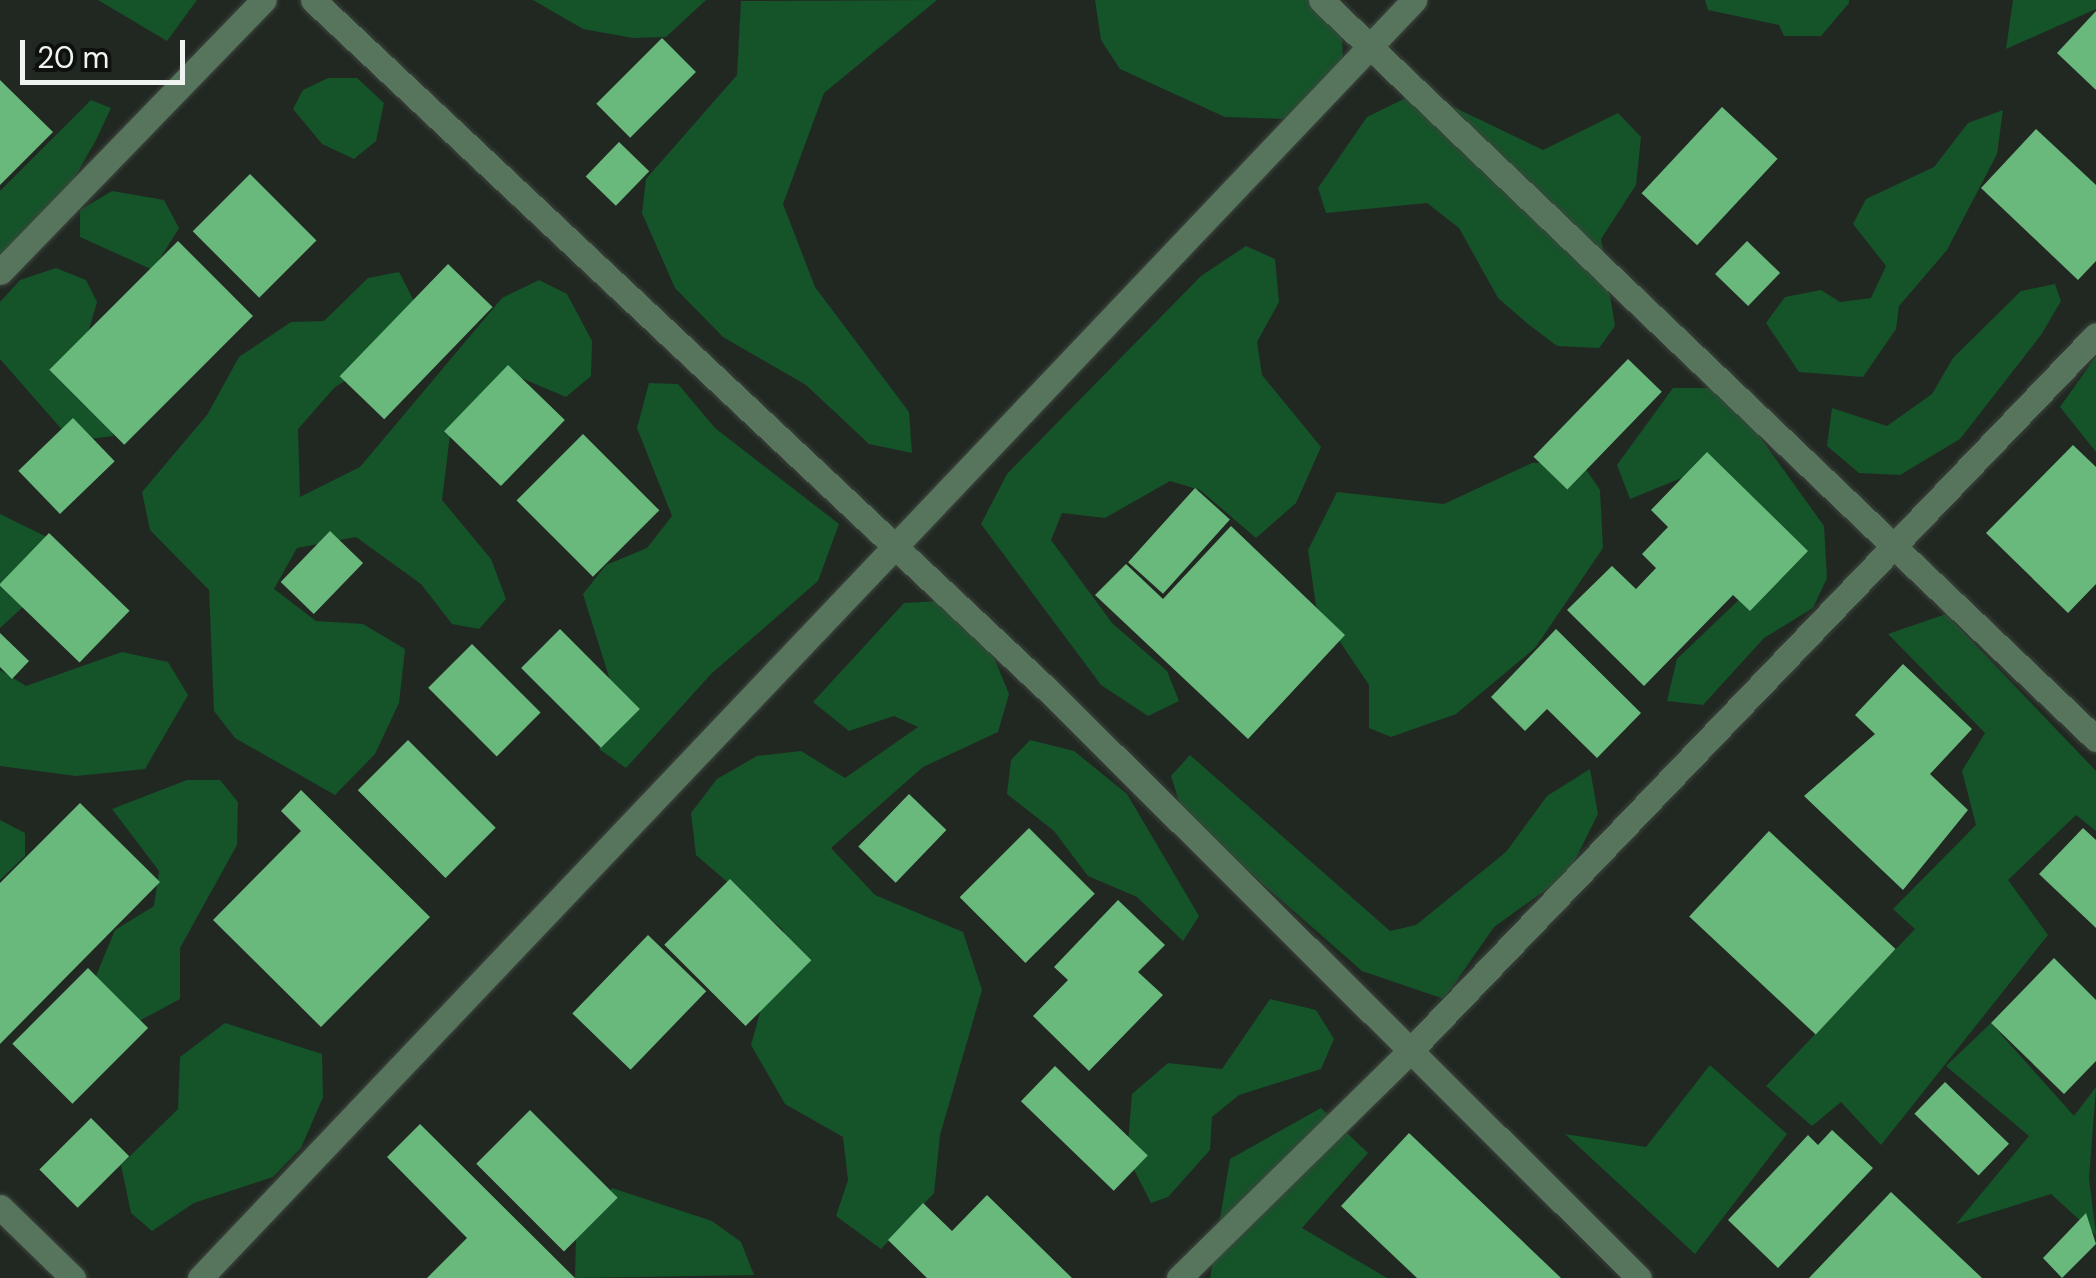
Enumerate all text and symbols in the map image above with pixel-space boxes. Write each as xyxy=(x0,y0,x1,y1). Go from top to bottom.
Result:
scale bar xyxy=(25,20,190,82)
text: 20 m xyxy=(37,38,109,77)

